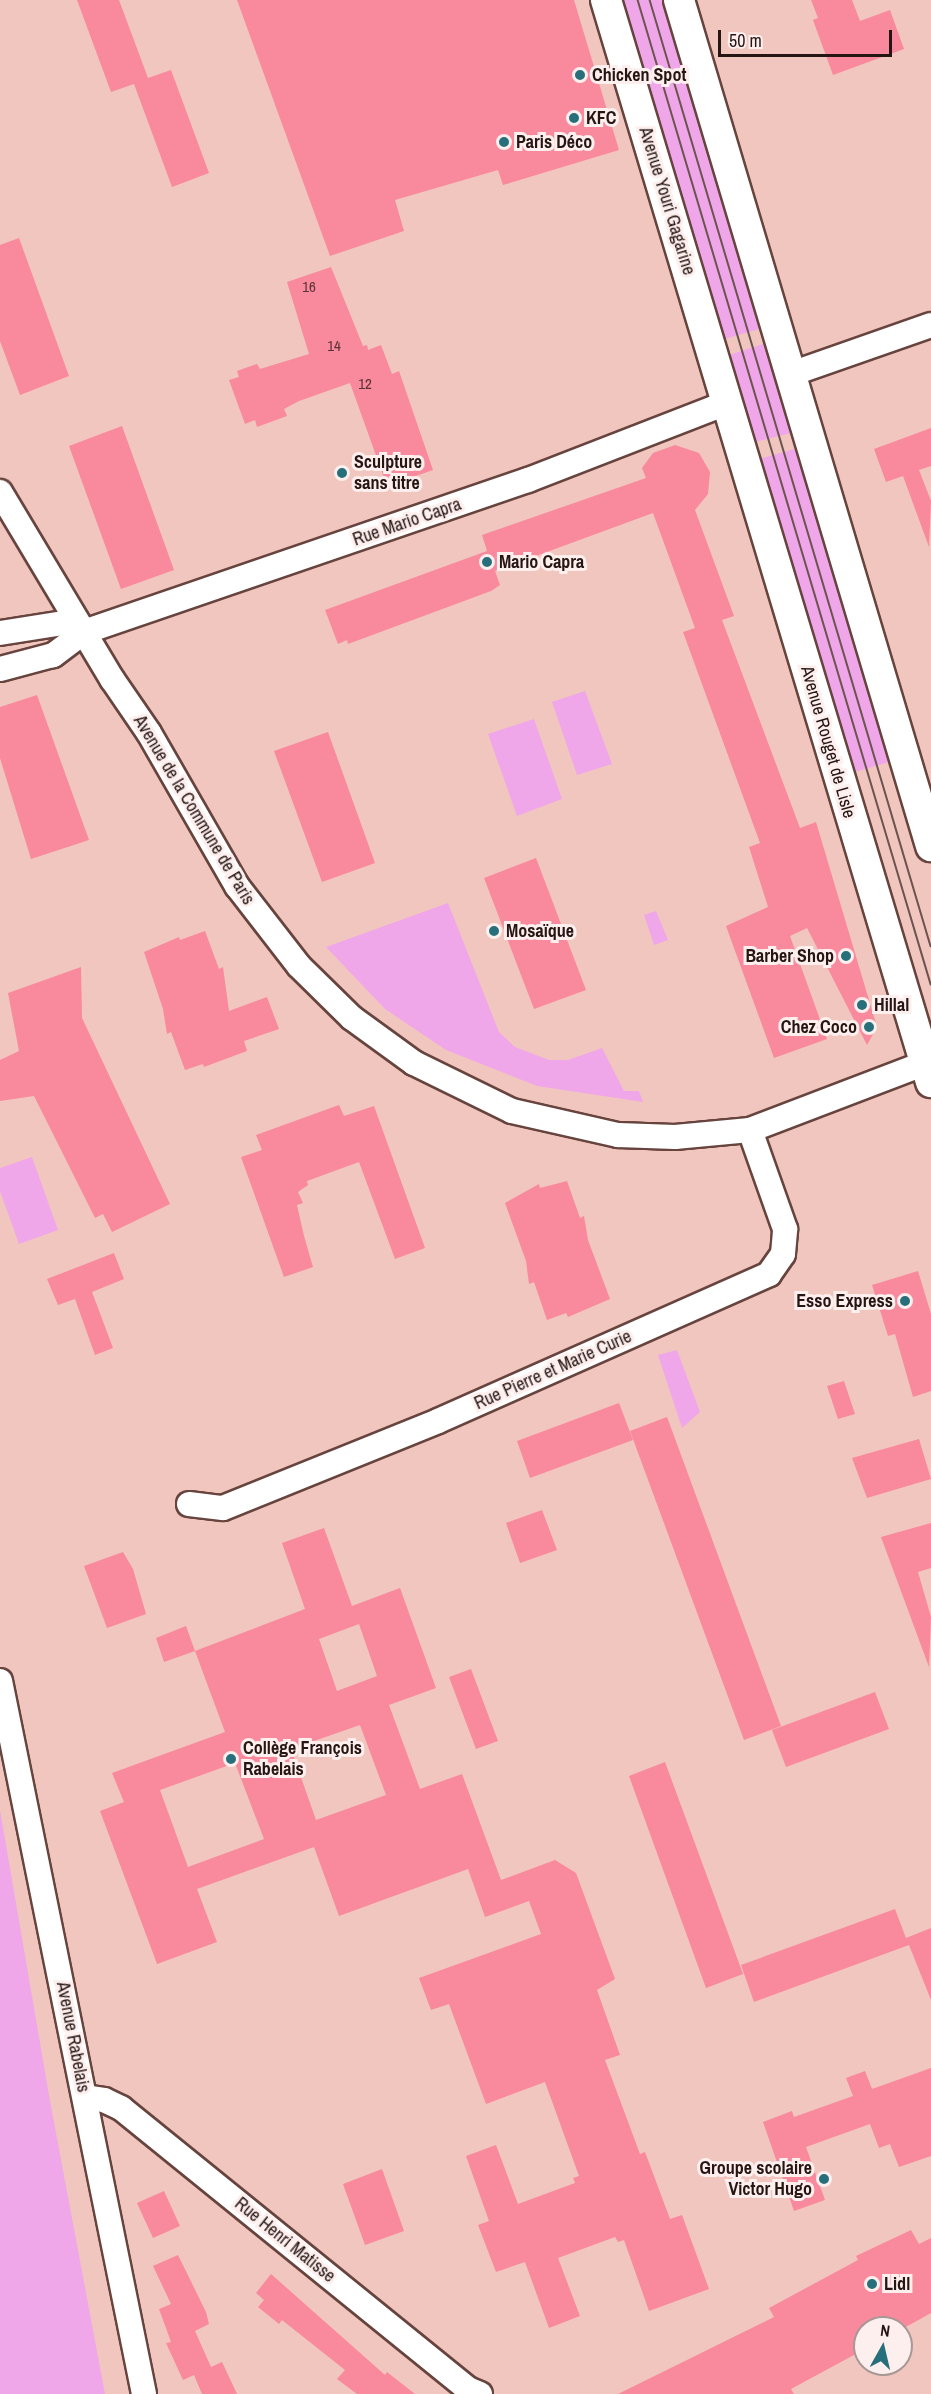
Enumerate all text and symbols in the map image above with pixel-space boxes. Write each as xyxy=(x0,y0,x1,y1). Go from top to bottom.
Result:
scale bar xyxy=(721,18,895,56)
text: 50 m xyxy=(729,28,762,53)
place label: Chicken Spot xyxy=(592,64,686,86)
marker: Chicken Spot xyxy=(573,68,587,82)
place label: KFC xyxy=(586,107,616,129)
marker: KFC xyxy=(567,111,581,125)
street label: Avenue Youri Gagarine xyxy=(634,124,700,278)
place label: Paris Déco xyxy=(516,131,592,153)
marker: Paris Déco xyxy=(497,135,511,149)
house number: 16 xyxy=(302,278,316,296)
house number: 14 xyxy=(327,337,341,355)
house number: 12 xyxy=(358,375,372,393)
place label: Sculpture sans titre xyxy=(354,452,422,494)
marker: Sculpture sans titre xyxy=(335,466,349,480)
street label: Rue Mario Capra xyxy=(350,493,464,551)
place label: Mario Capra xyxy=(499,551,584,573)
marker: Mario Capra xyxy=(480,555,494,569)
street label: Avenue Rouget de Lisle xyxy=(796,663,860,821)
street label: Avenue de la Commune de Paris xyxy=(129,711,259,909)
place label: Mosaïque xyxy=(506,920,574,942)
marker: Mosaïque xyxy=(487,924,501,938)
place label: Barber Shop xyxy=(745,945,834,967)
marker: Barber Shop xyxy=(839,949,853,963)
place label: Hillal xyxy=(874,994,909,1016)
marker: Hillal xyxy=(855,998,869,1012)
place label: Chez Coco xyxy=(781,1016,857,1038)
marker: Chez Coco xyxy=(862,1020,876,1034)
place label: Esso Express xyxy=(796,1290,893,1312)
marker: Esso Express xyxy=(898,1294,912,1308)
street label: Rue Pierre et Marie Curie xyxy=(471,1326,635,1414)
place label: Collège François Rabelais xyxy=(243,1738,362,1780)
marker: Collège François Rabelais xyxy=(224,1752,238,1766)
street label: Avenue Rabelais xyxy=(52,1980,94,2094)
place label: Groupe scolaire Victor Hugo xyxy=(700,2158,812,2200)
marker: Groupe scolaire Victor Hugo xyxy=(817,2172,831,2186)
street label: Rue Henri Matisse xyxy=(230,2193,340,2287)
place label: Lidl xyxy=(884,2273,910,2295)
marker: Lidl xyxy=(865,2277,879,2291)
north arrow xyxy=(853,2316,913,2376)
text: N xyxy=(879,2319,891,2342)

